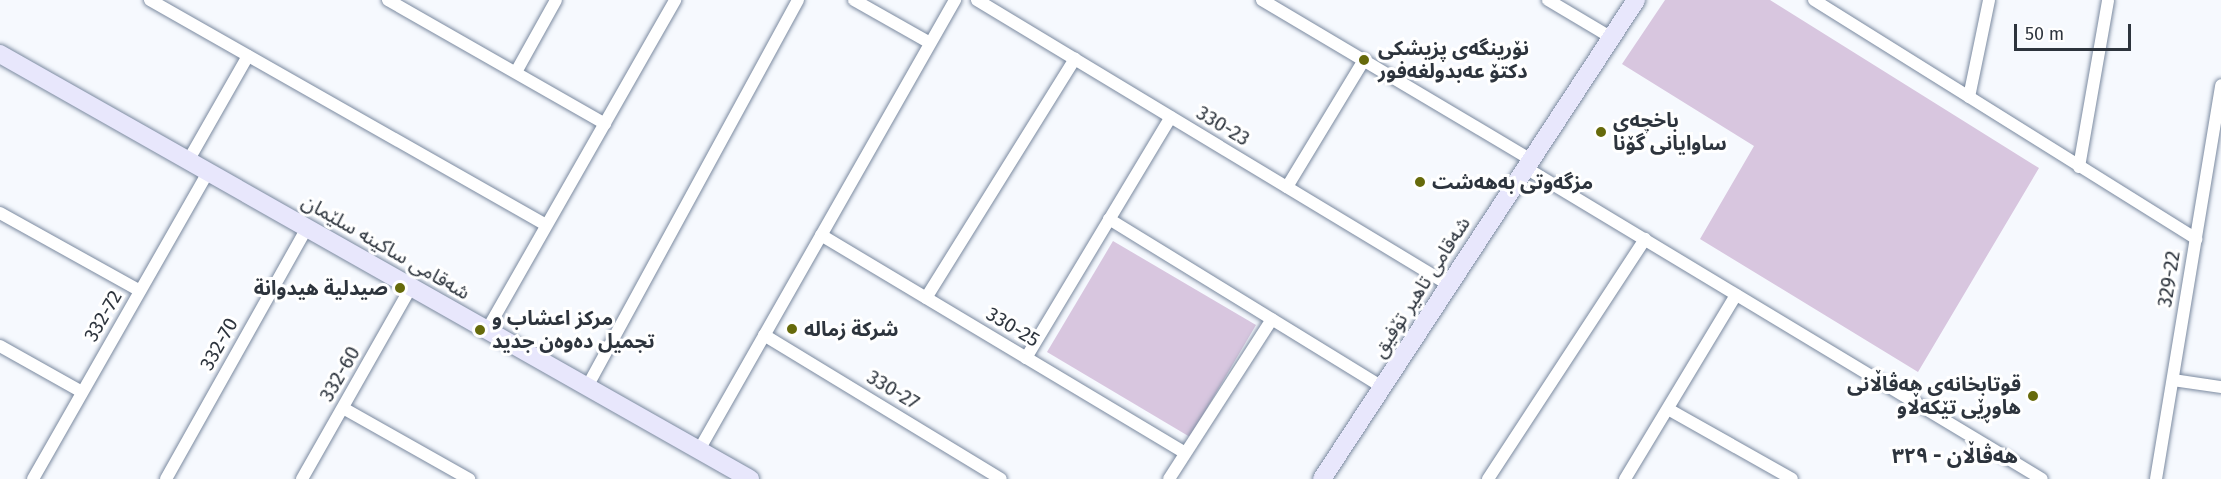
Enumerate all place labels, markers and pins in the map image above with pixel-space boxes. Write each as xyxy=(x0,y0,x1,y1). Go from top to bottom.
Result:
place label: نۆرینگەی پزیشکی دکتۆ عەبدولغەفور xyxy=(1378,36,1529,83)
marker: نۆرینگەی پزیشکی دکتۆ عەبدولغەفور xyxy=(1355,51,1373,69)
place label: باخچەی ساوایانی گۆنا xyxy=(1613,108,1727,155)
marker: باخچەی ساوایانی گۆنا xyxy=(1594,125,1608,139)
place label: مزگەوتی بەهەشت xyxy=(1432,170,1593,194)
marker: مزگەوتی بەهەشت xyxy=(1413,175,1427,189)
place label: صيدلية هيدوانة xyxy=(254,276,388,300)
marker: صيدلية هيدوانة xyxy=(393,281,407,295)
place label: مرکز اعشاب و تجمیل دەوەن جدید xyxy=(492,306,655,353)
place label: شركة زماله xyxy=(804,317,899,341)
marker: شركة زماله xyxy=(785,322,799,336)
marker: مرکز اعشاب و تجمیل دەوەن جدید xyxy=(473,323,487,337)
place label: قوتابخانەی هەڤاڵانی هاوڕێی تێکەڵاو xyxy=(1847,372,2021,419)
marker: قوتابخانەی هەڤاڵانی هاوڕێی تێکەڵاو xyxy=(2026,389,2040,403)

